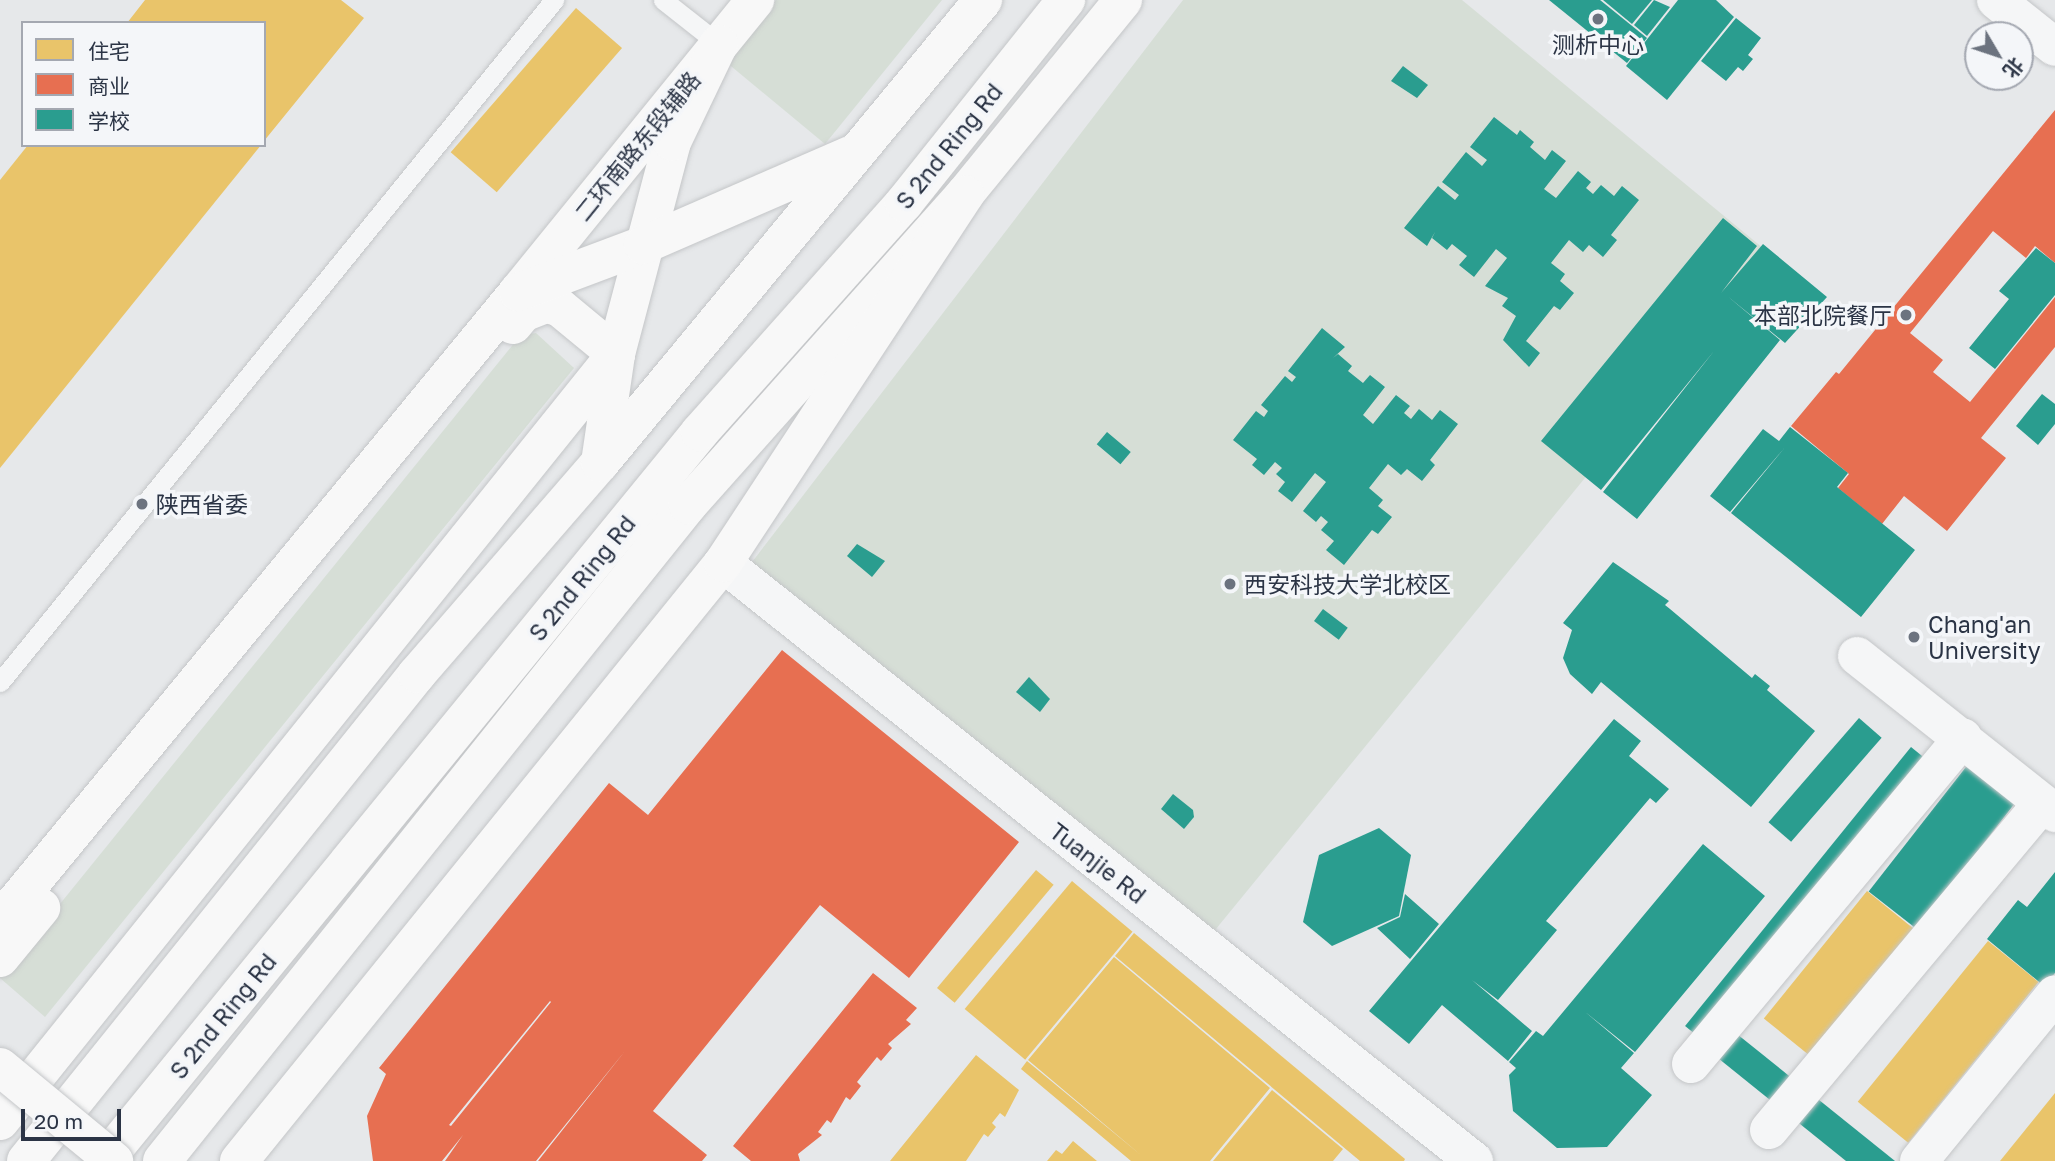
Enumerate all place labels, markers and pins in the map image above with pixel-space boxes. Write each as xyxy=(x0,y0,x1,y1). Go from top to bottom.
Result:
marker: 测析中心 xyxy=(1590,11,1606,27)
place label: 测析中心 xyxy=(1552,30,1644,58)
place label: 本部北院餐厅 xyxy=(1754,301,1892,329)
marker: 本部北院餐厅 xyxy=(1898,307,1914,323)
place label: 陕西省委 xyxy=(156,490,248,518)
marker: 陕西省委 xyxy=(134,496,150,512)
place label: 西安科技大学北校区 xyxy=(1244,570,1451,598)
marker: 西安科技大学北校区 xyxy=(1222,576,1238,592)
place label: Chang'an University xyxy=(1928,610,2041,664)
marker: Chang'an University xyxy=(1906,629,1922,645)

